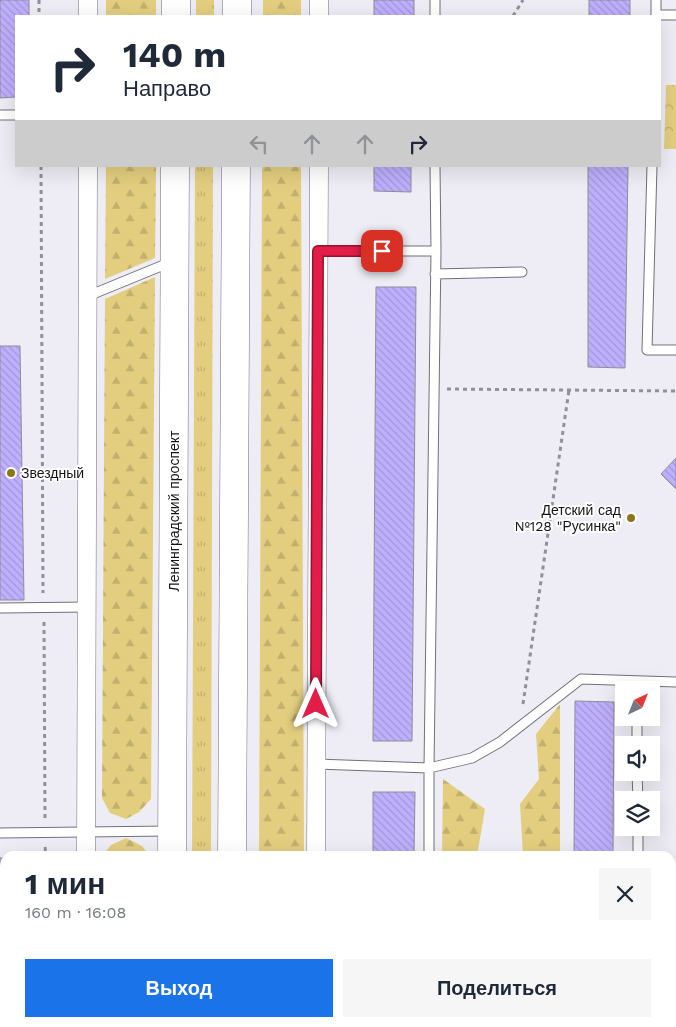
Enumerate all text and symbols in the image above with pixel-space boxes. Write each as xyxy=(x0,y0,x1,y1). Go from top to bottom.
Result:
text: 140 m xyxy=(123,34,226,76)
icon: right xyxy=(40,35,105,100)
text: Направо xyxy=(123,76,211,101)
icon: left xyxy=(245,130,273,158)
icon: ahead xyxy=(298,130,326,158)
icon: ahead xyxy=(351,130,379,158)
icon: right xyxy=(404,130,432,158)
pin xyxy=(361,230,403,272)
icon: arrive xyxy=(368,237,396,265)
street label: Ленинградский проспект xyxy=(166,430,182,591)
place label: Звездный xyxy=(21,465,84,481)
marker: Звездный xyxy=(5,467,17,479)
place label: Детский сад №128 "Русинка" xyxy=(514,502,621,534)
marker: Детский сад №128 "Русинка" xyxy=(625,512,637,524)
position arrow xyxy=(289,677,341,729)
north arrow xyxy=(615,681,660,726)
map controls xyxy=(615,681,660,836)
button: sound xyxy=(615,736,660,781)
button: layers xyxy=(615,791,660,836)
text: 1 мин xyxy=(25,866,105,901)
button: close xyxy=(599,868,651,920)
text: 160 m · 16:08 xyxy=(25,903,126,922)
button: Выход xyxy=(25,959,333,1017)
button: Поделиться xyxy=(343,959,651,1017)

